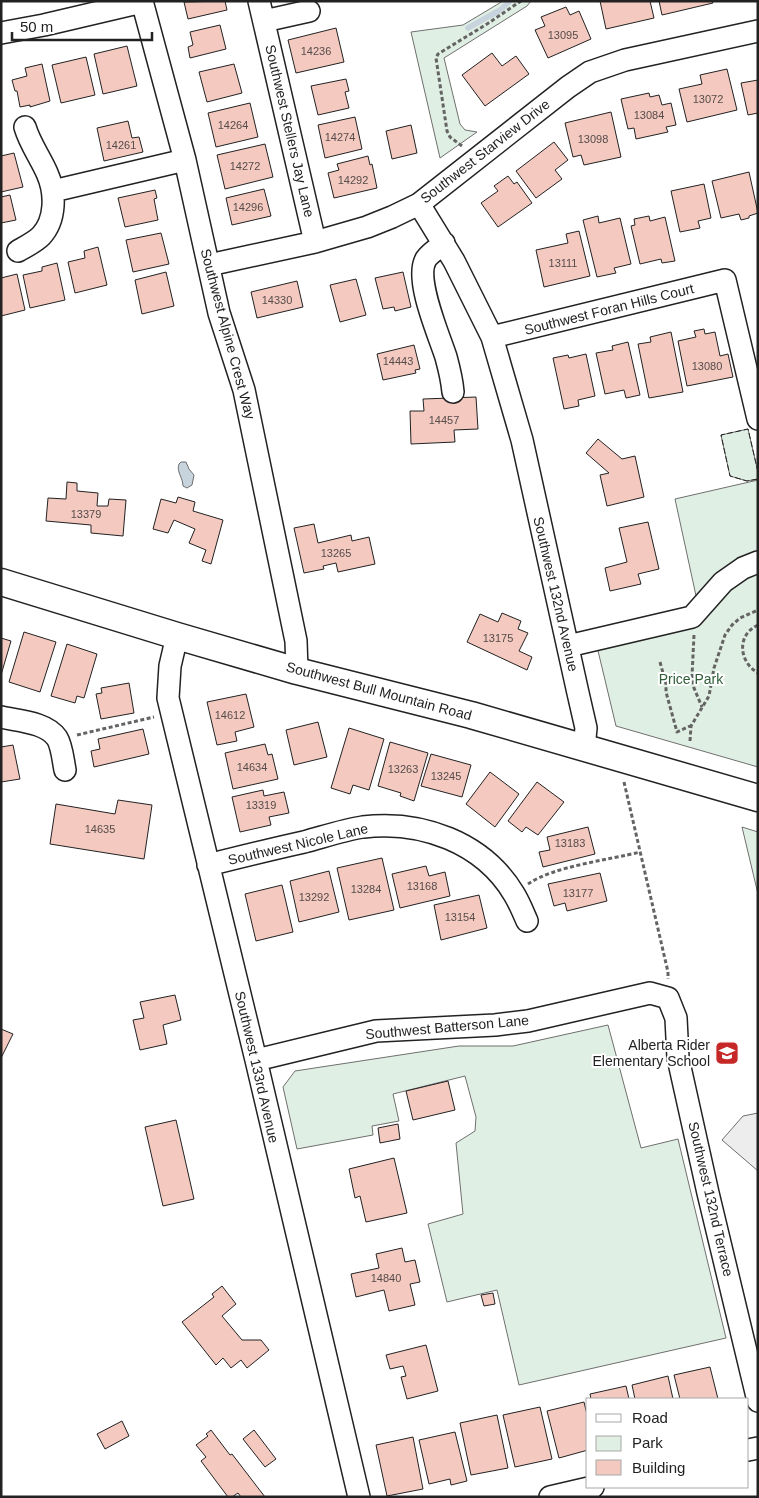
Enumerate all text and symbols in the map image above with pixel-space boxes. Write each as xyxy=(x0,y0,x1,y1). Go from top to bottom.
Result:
scale bar xyxy=(12,10,152,42)
text: 50 m xyxy=(20,18,53,35)
house number: 13095 xyxy=(548,29,578,41)
street label: Southwest Stellers Jay Lane xyxy=(262,43,318,219)
house number: 14236 xyxy=(301,45,331,57)
house number: 13072 xyxy=(693,93,723,105)
street label: Southwest Starview Drive xyxy=(417,95,553,206)
house number: 13084 xyxy=(634,109,664,121)
house number: 14264 xyxy=(218,119,248,131)
house number: 14274 xyxy=(325,131,355,143)
house number: 13098 xyxy=(578,133,608,145)
house number: 14261 xyxy=(106,139,136,151)
house number: 14272 xyxy=(230,160,260,172)
house number: 14292 xyxy=(338,174,368,186)
house number: 14296 xyxy=(233,201,263,213)
street label: Southwest Alpine Crest Way xyxy=(197,247,259,421)
house number: 13111 xyxy=(549,257,577,269)
street label: Southwest Foran Hills Court xyxy=(523,280,696,338)
house number: 14330 xyxy=(262,294,292,306)
house number: 14443 xyxy=(383,355,413,367)
house number: 13080 xyxy=(692,360,722,372)
house number: 14457 xyxy=(429,414,459,426)
house number: 13379 xyxy=(71,508,101,520)
street label: Southwest 132nd Avenue xyxy=(530,515,582,673)
house number: 13265 xyxy=(321,547,351,559)
house number: 13175 xyxy=(483,632,513,644)
street label: Southwest Bull Mountain Road xyxy=(284,658,474,724)
park label: Price Park xyxy=(659,671,724,687)
house number: 14612 xyxy=(215,709,245,721)
house number: 14634 xyxy=(237,761,267,773)
house number: 13263 xyxy=(388,763,418,775)
house number: 13245 xyxy=(431,770,461,782)
house number: 13319 xyxy=(246,799,276,811)
street label: Southwest Nicole Lane xyxy=(226,820,370,868)
house number: 14635 xyxy=(85,823,115,835)
house number: 13183 xyxy=(555,837,585,849)
house number: 13168 xyxy=(407,880,437,892)
house number: 13284 xyxy=(351,883,381,895)
house number: 13177 xyxy=(563,887,593,899)
house number: 13292 xyxy=(299,891,329,903)
house number: 13154 xyxy=(445,911,475,923)
street label: Southwest 133rd Avenue xyxy=(232,989,282,1145)
street label: Southwest Batterson Lane xyxy=(364,1012,530,1042)
place label: Alberta Rider Elementary School xyxy=(592,1037,710,1069)
school or university icon: Alberta Rider Elementary School xyxy=(714,1040,740,1066)
street label: Southwest 132nd Terrace xyxy=(685,1120,737,1278)
house number: 14840 xyxy=(371,1272,401,1284)
legend xyxy=(586,1398,749,1488)
text: Road xyxy=(632,1409,668,1426)
text: Park xyxy=(632,1434,663,1451)
text: Building xyxy=(632,1459,685,1476)

